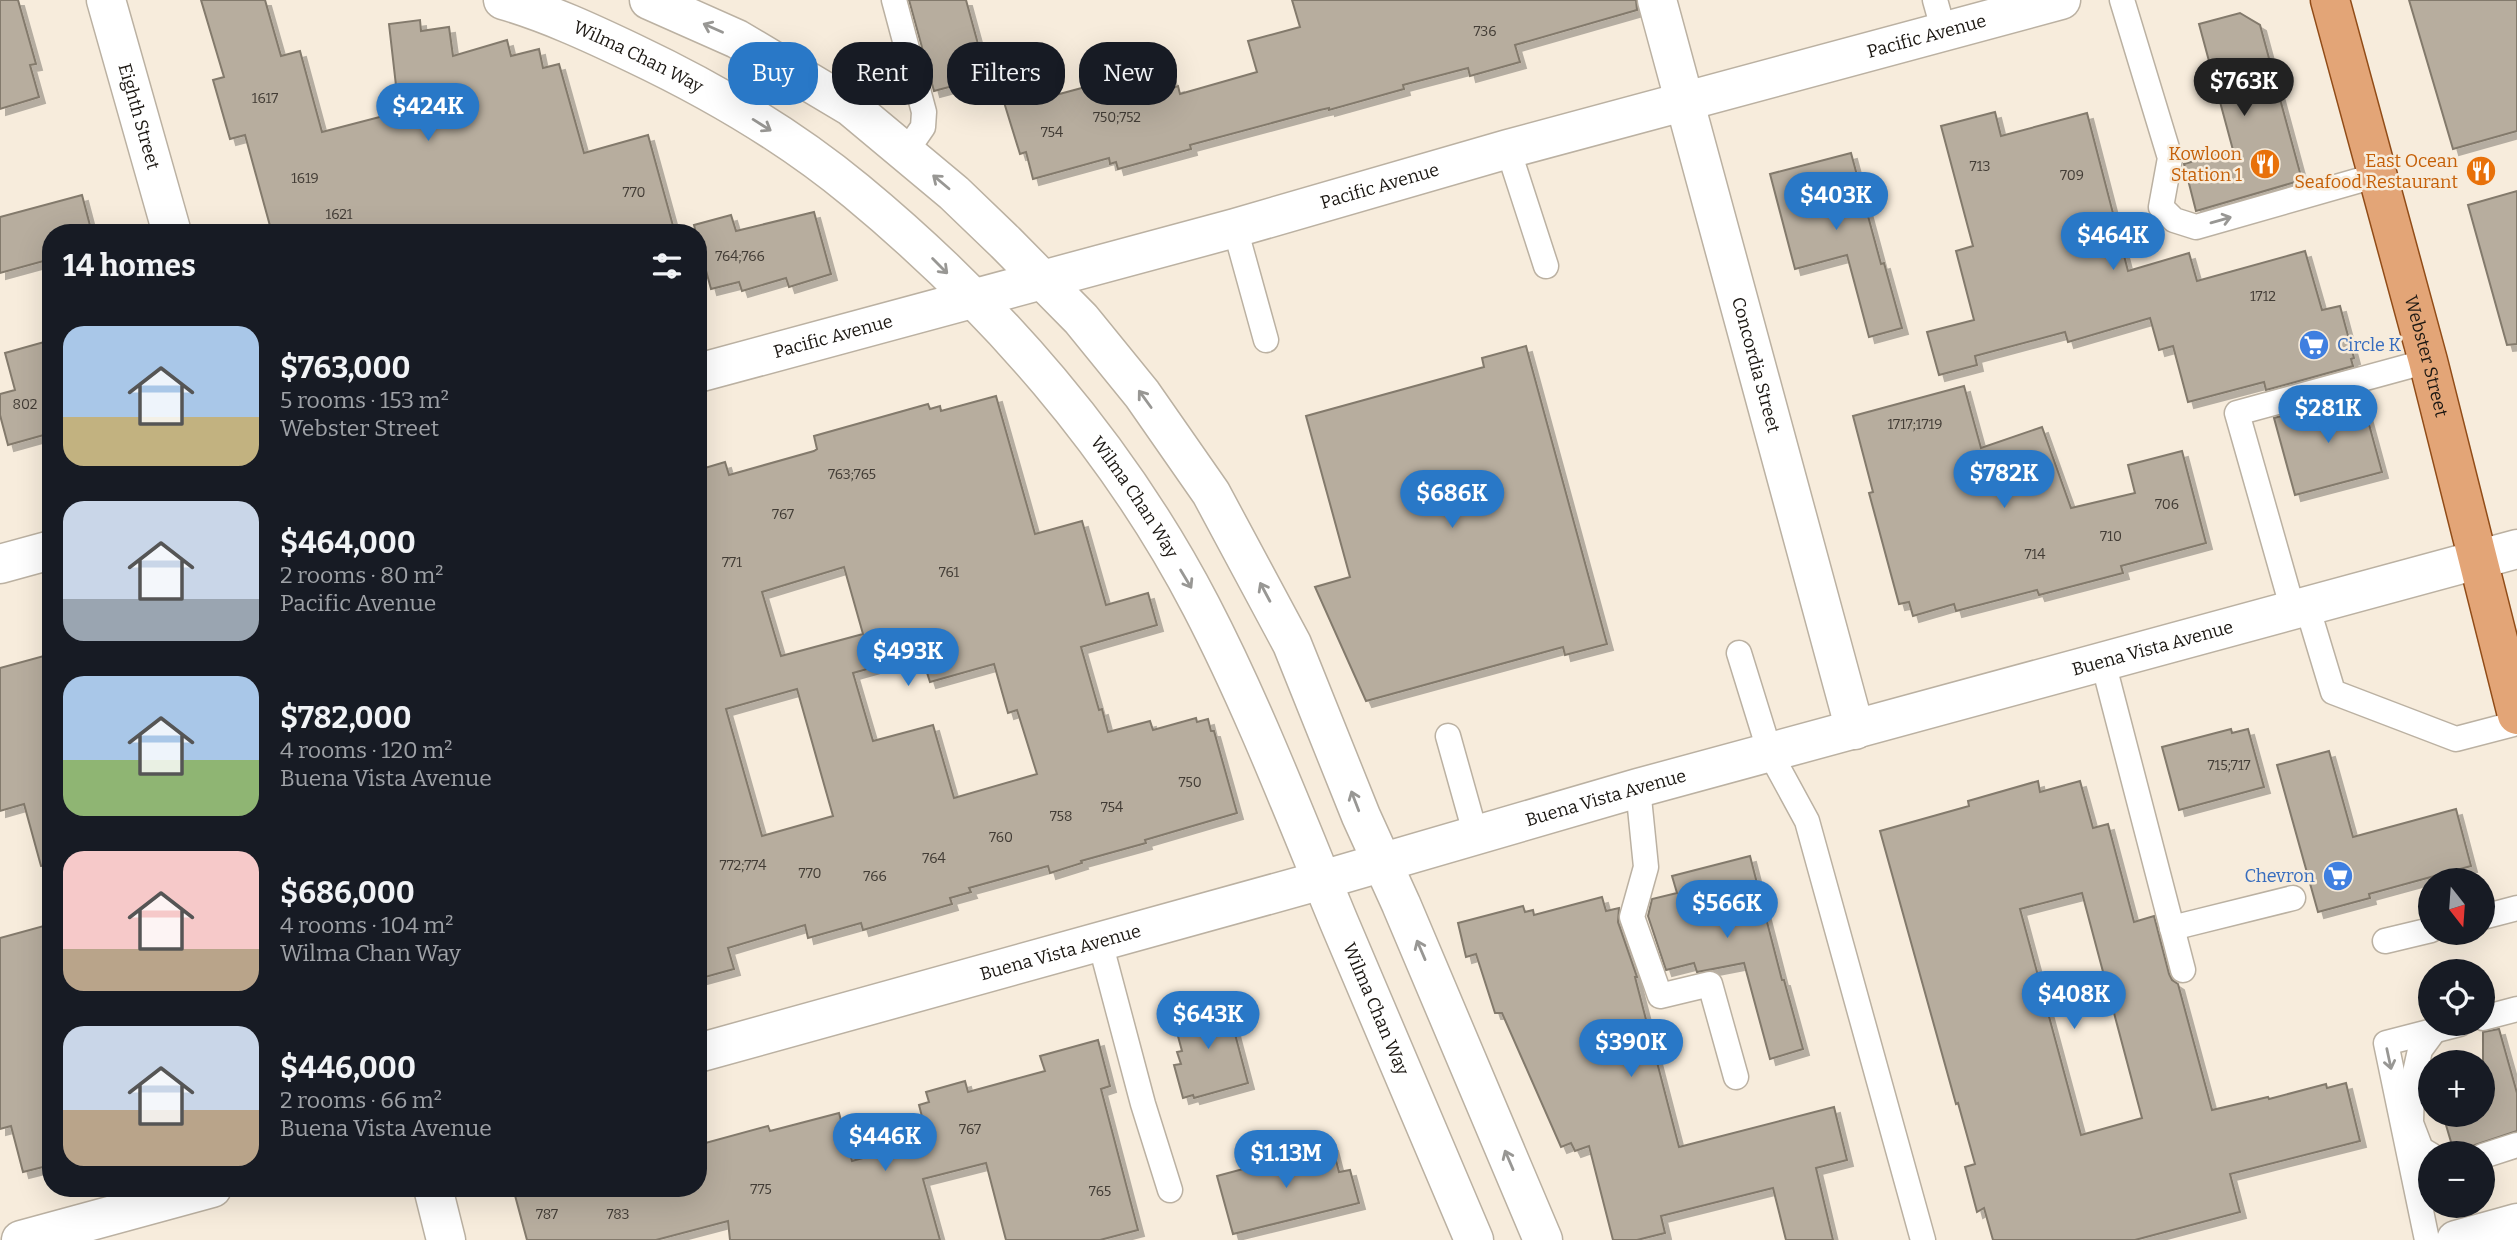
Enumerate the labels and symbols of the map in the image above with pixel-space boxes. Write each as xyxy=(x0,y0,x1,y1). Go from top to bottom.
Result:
street label: Pacific Avenue xyxy=(1865,10,1989,63)
street label: Wilma Chan Way xyxy=(570,16,708,98)
one-way arrow xyxy=(702,21,724,34)
house number: 736 xyxy=(1474,23,1496,40)
pin: $763K xyxy=(2195,58,2293,118)
street label: Eighth Street xyxy=(113,61,165,173)
pin: $424K xyxy=(379,83,477,143)
house number: 1617 xyxy=(252,90,278,107)
house number: 750;752 xyxy=(1093,109,1141,126)
one-way arrow xyxy=(752,119,772,133)
house number: 754 xyxy=(1041,124,1063,141)
place label: Kowloon Station 1 xyxy=(2169,143,2243,186)
restaurant icon: Kowloon Station 1 xyxy=(2248,147,2282,181)
place label: East Ocean Seafood Restaurant xyxy=(2294,150,2459,193)
restaurant icon: East Ocean Seafood Restaurant xyxy=(2464,154,2498,188)
street label: Pacific Avenue xyxy=(1318,158,1442,214)
house number: 713 xyxy=(1970,158,1990,175)
house number: 709 xyxy=(2060,167,2084,184)
house number: 1619 xyxy=(291,170,319,187)
pin: $403K xyxy=(1787,173,1885,232)
one-way arrow xyxy=(932,174,950,190)
house number: 770 xyxy=(623,184,645,201)
house number: 1621 xyxy=(325,206,353,223)
pin: $464K xyxy=(2064,212,2162,272)
one-way arrow xyxy=(2210,212,2232,225)
house number: 764;766 xyxy=(715,248,765,265)
one-way arrow xyxy=(932,258,949,275)
house number: 1712 xyxy=(2250,288,2276,305)
street label: Webster Street xyxy=(2400,293,2453,420)
street label: Concordia Street xyxy=(1727,294,1785,436)
street label: Pacific Avenue xyxy=(771,310,895,363)
supermarket icon: Circle K xyxy=(2297,328,2331,362)
place label: Circle K xyxy=(2337,334,2402,356)
pin: $281K xyxy=(2279,386,2377,445)
one-way arrow xyxy=(1138,390,1152,409)
house number: 802 xyxy=(12,396,38,413)
house number: 1717;1719 xyxy=(1888,416,1942,433)
street label: Wilma Chan Way xyxy=(1086,432,1183,562)
pin: $782K xyxy=(1955,450,2053,510)
house number: 763;765 xyxy=(828,466,876,483)
pin: $686K xyxy=(1403,470,1501,530)
house number: 706 xyxy=(2155,496,2179,513)
house number: 767 xyxy=(772,506,794,523)
house number: 710 xyxy=(2100,528,2122,545)
house number: 714 xyxy=(2025,546,2045,563)
house number: 771 xyxy=(722,554,742,571)
house number: 761 xyxy=(939,564,960,581)
one-way arrow xyxy=(1179,569,1193,589)
one-way arrow xyxy=(1257,582,1271,603)
street label: Buena Vista Avenue xyxy=(2070,616,2236,680)
pin: $493K xyxy=(859,628,957,688)
house number: 715;717 xyxy=(2207,757,2251,774)
street label: Buena Vista Avenue xyxy=(1523,764,1689,831)
house number: 750 xyxy=(1178,774,1202,791)
one-way arrow xyxy=(1347,790,1360,812)
house number: 754 xyxy=(1101,799,1123,816)
house number: 758 xyxy=(1050,808,1072,825)
house number: 760 xyxy=(989,829,1013,846)
house number: 764 xyxy=(922,850,946,867)
house number: 772;774 xyxy=(720,857,766,874)
supermarket icon: Chevron xyxy=(2321,859,2355,893)
house number: 770 xyxy=(799,865,821,882)
place label: Chevron xyxy=(2245,865,2316,887)
house number: 766 xyxy=(863,868,887,885)
north arrow xyxy=(2418,868,2496,945)
pin: $566K xyxy=(1678,880,1776,940)
street label: Buena Vista Avenue xyxy=(977,920,1143,985)
street label: Wilma Chan Way xyxy=(1338,939,1414,1079)
one-way arrow xyxy=(1413,940,1426,962)
pin: $408K xyxy=(2025,972,2123,1031)
pin: $643K xyxy=(1159,992,1257,1051)
pin: $390K xyxy=(1582,1020,1680,1079)
one-way arrow xyxy=(2382,1047,2396,1070)
pin: $446K xyxy=(836,1114,934,1173)
house number: 767 xyxy=(959,1121,981,1138)
pin: $1.13M xyxy=(1229,1130,1343,1190)
one-way arrow xyxy=(1502,1150,1515,1171)
house number: 775 xyxy=(750,1181,772,1198)
house number: 765 xyxy=(1089,1183,1111,1200)
house number: 787 xyxy=(536,1206,558,1223)
house number: 783 xyxy=(607,1206,629,1223)

